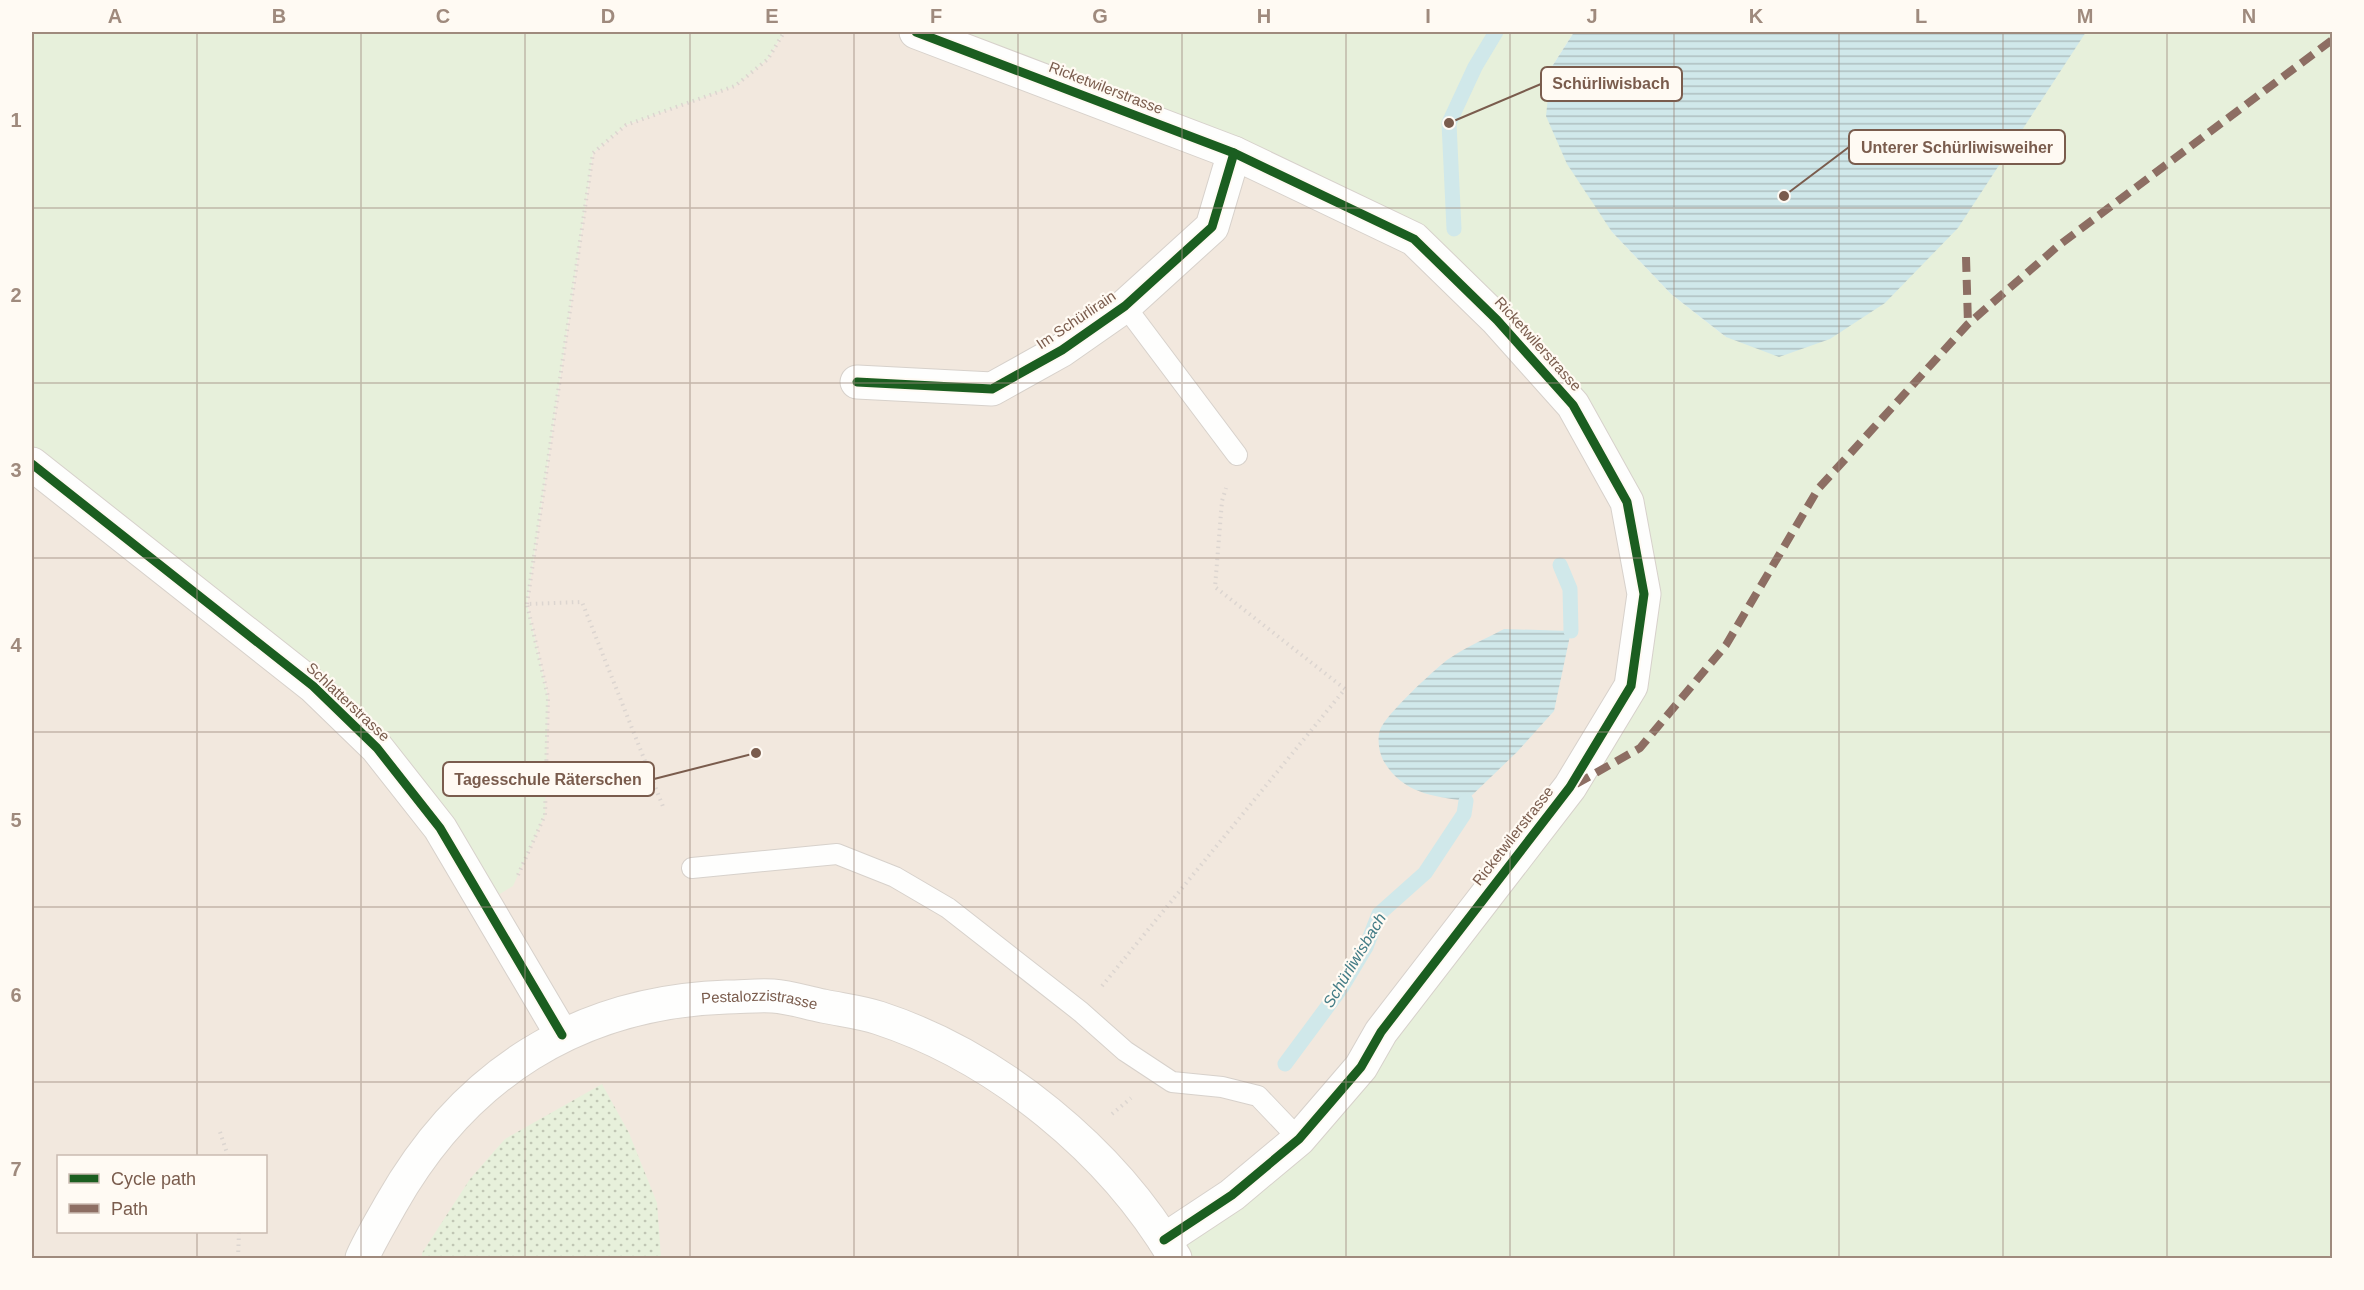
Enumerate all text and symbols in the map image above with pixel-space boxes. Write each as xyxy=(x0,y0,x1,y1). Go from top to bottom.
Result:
text: A xyxy=(108,5,122,27)
text: B xyxy=(272,5,286,27)
text: C xyxy=(436,5,450,27)
text: D xyxy=(601,5,615,27)
text: E xyxy=(765,5,779,27)
text: F xyxy=(930,5,942,27)
text: G xyxy=(1092,5,1108,27)
text: H xyxy=(1257,5,1271,27)
text: I xyxy=(1425,5,1431,27)
text: J xyxy=(1586,5,1598,27)
text: K xyxy=(1749,5,1764,27)
text: L xyxy=(1915,5,1927,27)
text: M xyxy=(2077,5,2093,27)
text: N xyxy=(2242,5,2256,27)
street label: Ricketwilerstrasse xyxy=(1047,58,1166,117)
callout: Schürliwisbach xyxy=(1541,67,1682,101)
text: Schürliwisbach xyxy=(1552,75,1670,92)
text: 1 xyxy=(10,109,22,131)
callout: Unterer Schürliwisweiher xyxy=(1849,130,2065,164)
text: Unterer Schürliwisweiher xyxy=(1861,139,2053,156)
text: 2 xyxy=(10,284,22,306)
street label: Im Schürlirain xyxy=(1033,287,1118,352)
street label: Ricketwilerstrasse xyxy=(1492,293,1585,394)
text: 3 xyxy=(10,459,22,481)
text: 4 xyxy=(10,634,22,656)
street label: Schlatterstrasse xyxy=(303,659,393,745)
callout: Tagesschule Räterschen xyxy=(443,762,654,796)
text: Tagesschule Räterschen xyxy=(454,771,642,788)
street label: Ricketwilerstrasse xyxy=(1469,783,1557,889)
text: 5 xyxy=(10,809,22,831)
water label: Schürliwisbach xyxy=(1320,910,1389,1010)
text: 6 xyxy=(10,984,22,1006)
street label: Pestalozzistrasse xyxy=(701,987,819,1013)
legend xyxy=(57,1155,267,1233)
text: 7 xyxy=(10,1158,22,1180)
text: Cycle path xyxy=(111,1169,196,1189)
text: Path xyxy=(111,1199,148,1219)

